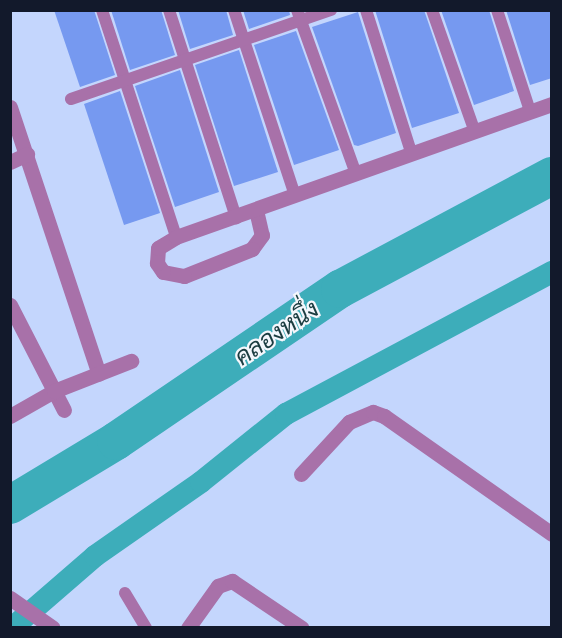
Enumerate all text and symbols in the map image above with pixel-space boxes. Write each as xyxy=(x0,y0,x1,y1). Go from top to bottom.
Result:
water label: คลองหนึ่ง xyxy=(229,294,323,370)

